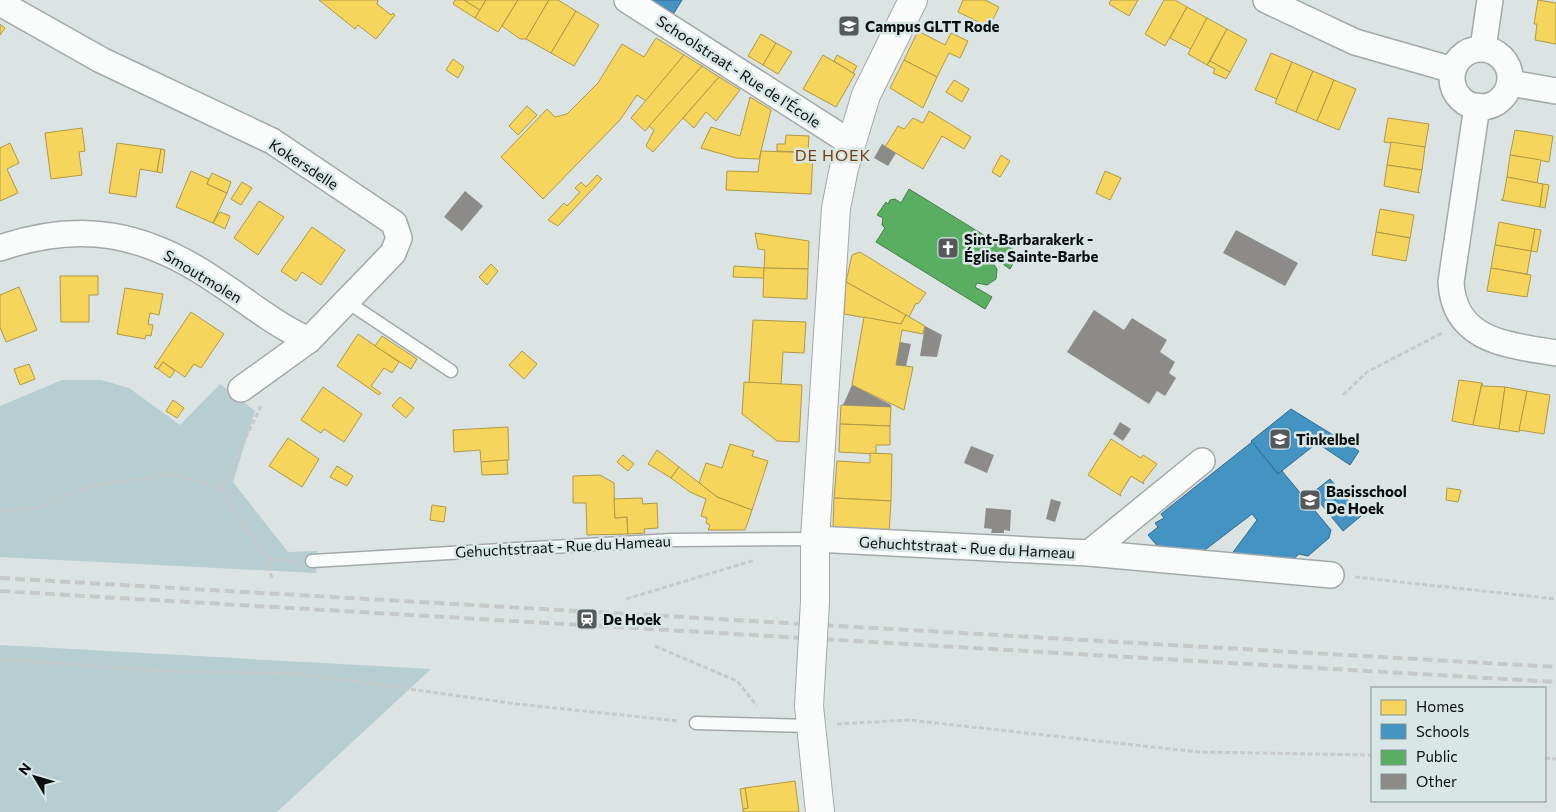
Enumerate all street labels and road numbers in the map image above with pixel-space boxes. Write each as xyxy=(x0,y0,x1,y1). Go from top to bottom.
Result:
street label: Schoolstraat - Rue de l'École xyxy=(654,10,825,131)
street label: Kokersdelle xyxy=(266,135,342,193)
street label: Smoutmolen xyxy=(161,246,245,306)
street label: Gehuchtstraat - Rue du Hameau xyxy=(455,531,671,561)
street label: Gehuchtstraat - Rue du Hameau xyxy=(859,532,1075,562)

